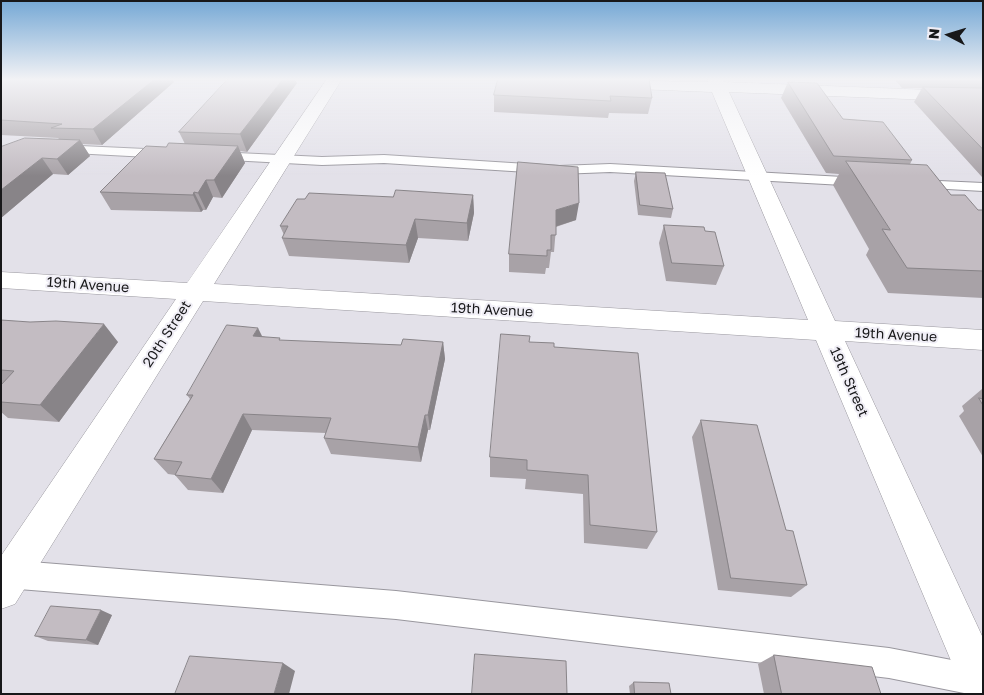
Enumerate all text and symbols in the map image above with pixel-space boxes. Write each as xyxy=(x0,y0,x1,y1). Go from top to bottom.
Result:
north arrow xyxy=(924,10,974,60)
text: N xyxy=(925,28,942,40)
street label: 19th Avenue xyxy=(46,274,130,296)
street label: 20th Street xyxy=(139,298,195,370)
street label: 19th Avenue xyxy=(450,299,534,321)
street label: 19th Avenue xyxy=(854,324,938,346)
street label: 19th Street xyxy=(826,345,872,419)

